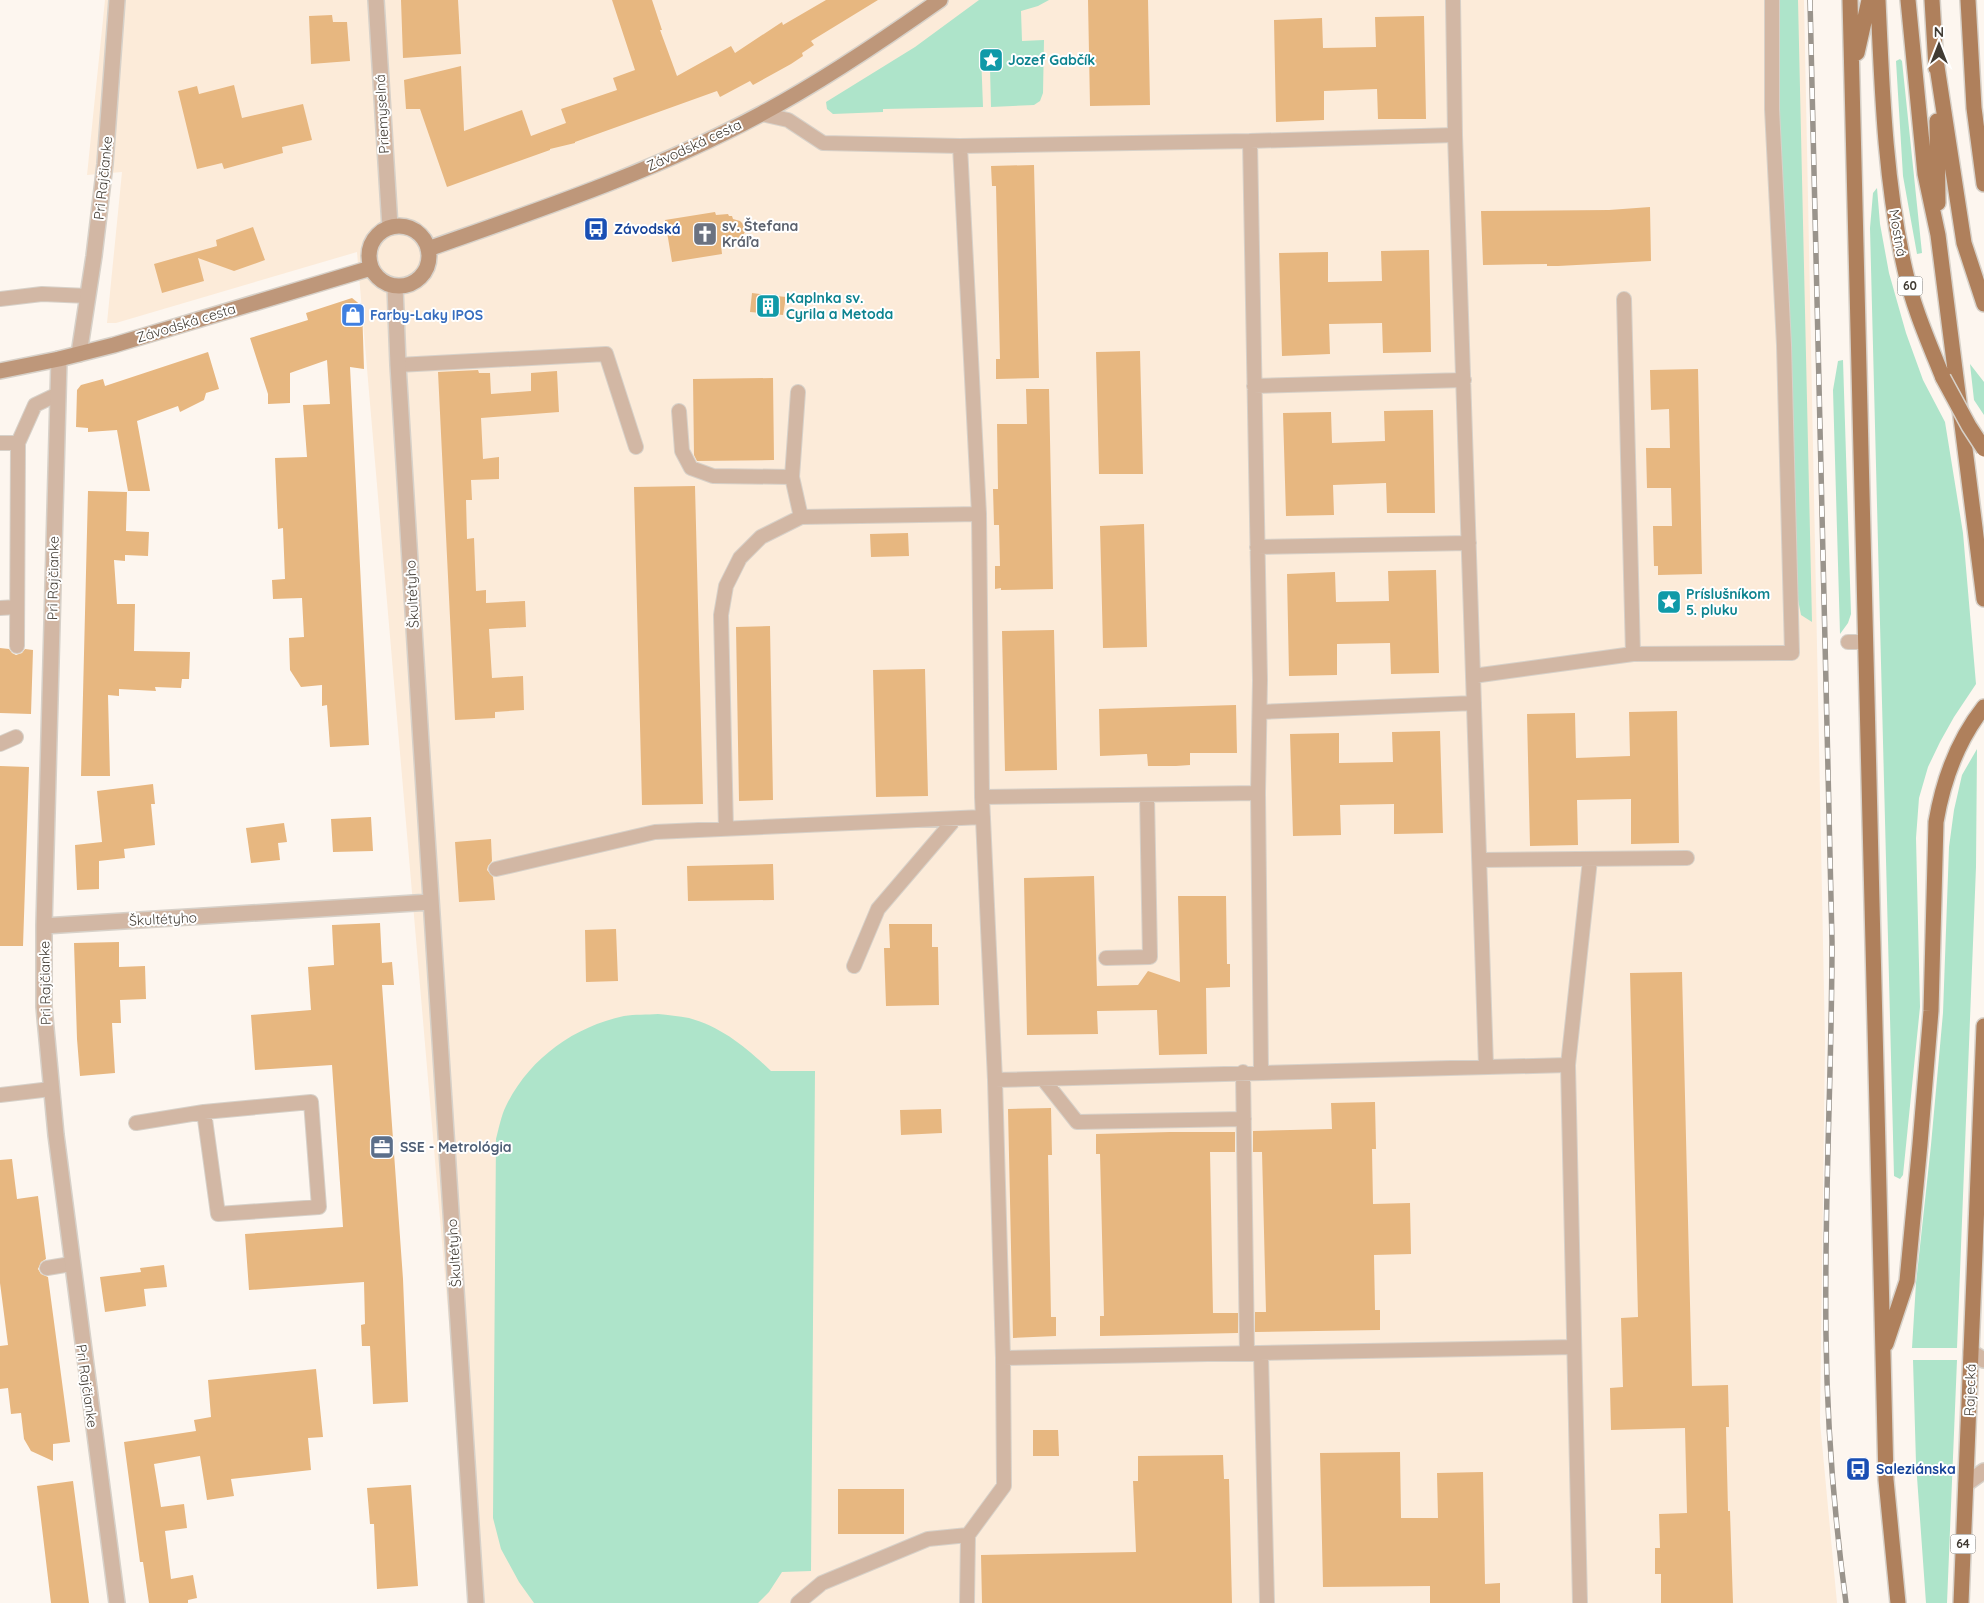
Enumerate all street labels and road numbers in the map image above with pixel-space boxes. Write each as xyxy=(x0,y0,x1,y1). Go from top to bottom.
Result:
street label: Priemyselná xyxy=(371,74,393,154)
street label: Závodská cesta xyxy=(644,115,744,175)
street label: Pri Rajčianke xyxy=(90,135,116,221)
street label: Mostná xyxy=(1885,208,1911,258)
road number: 60 xyxy=(1898,276,1922,296)
street label: Závodská cesta xyxy=(134,299,238,347)
street label: Pri Rajčianke xyxy=(43,536,63,620)
street label: Škultétyho xyxy=(401,560,423,628)
street label: Škultétyho xyxy=(129,908,197,930)
street label: Pri Rajčianke xyxy=(35,941,55,1025)
street label: Škultétyho xyxy=(443,1218,465,1288)
street label: Pri Rajčianke xyxy=(72,1343,102,1429)
street label: Rajecká xyxy=(1960,1363,1980,1417)
road number: 64 xyxy=(1950,1535,1976,1554)

